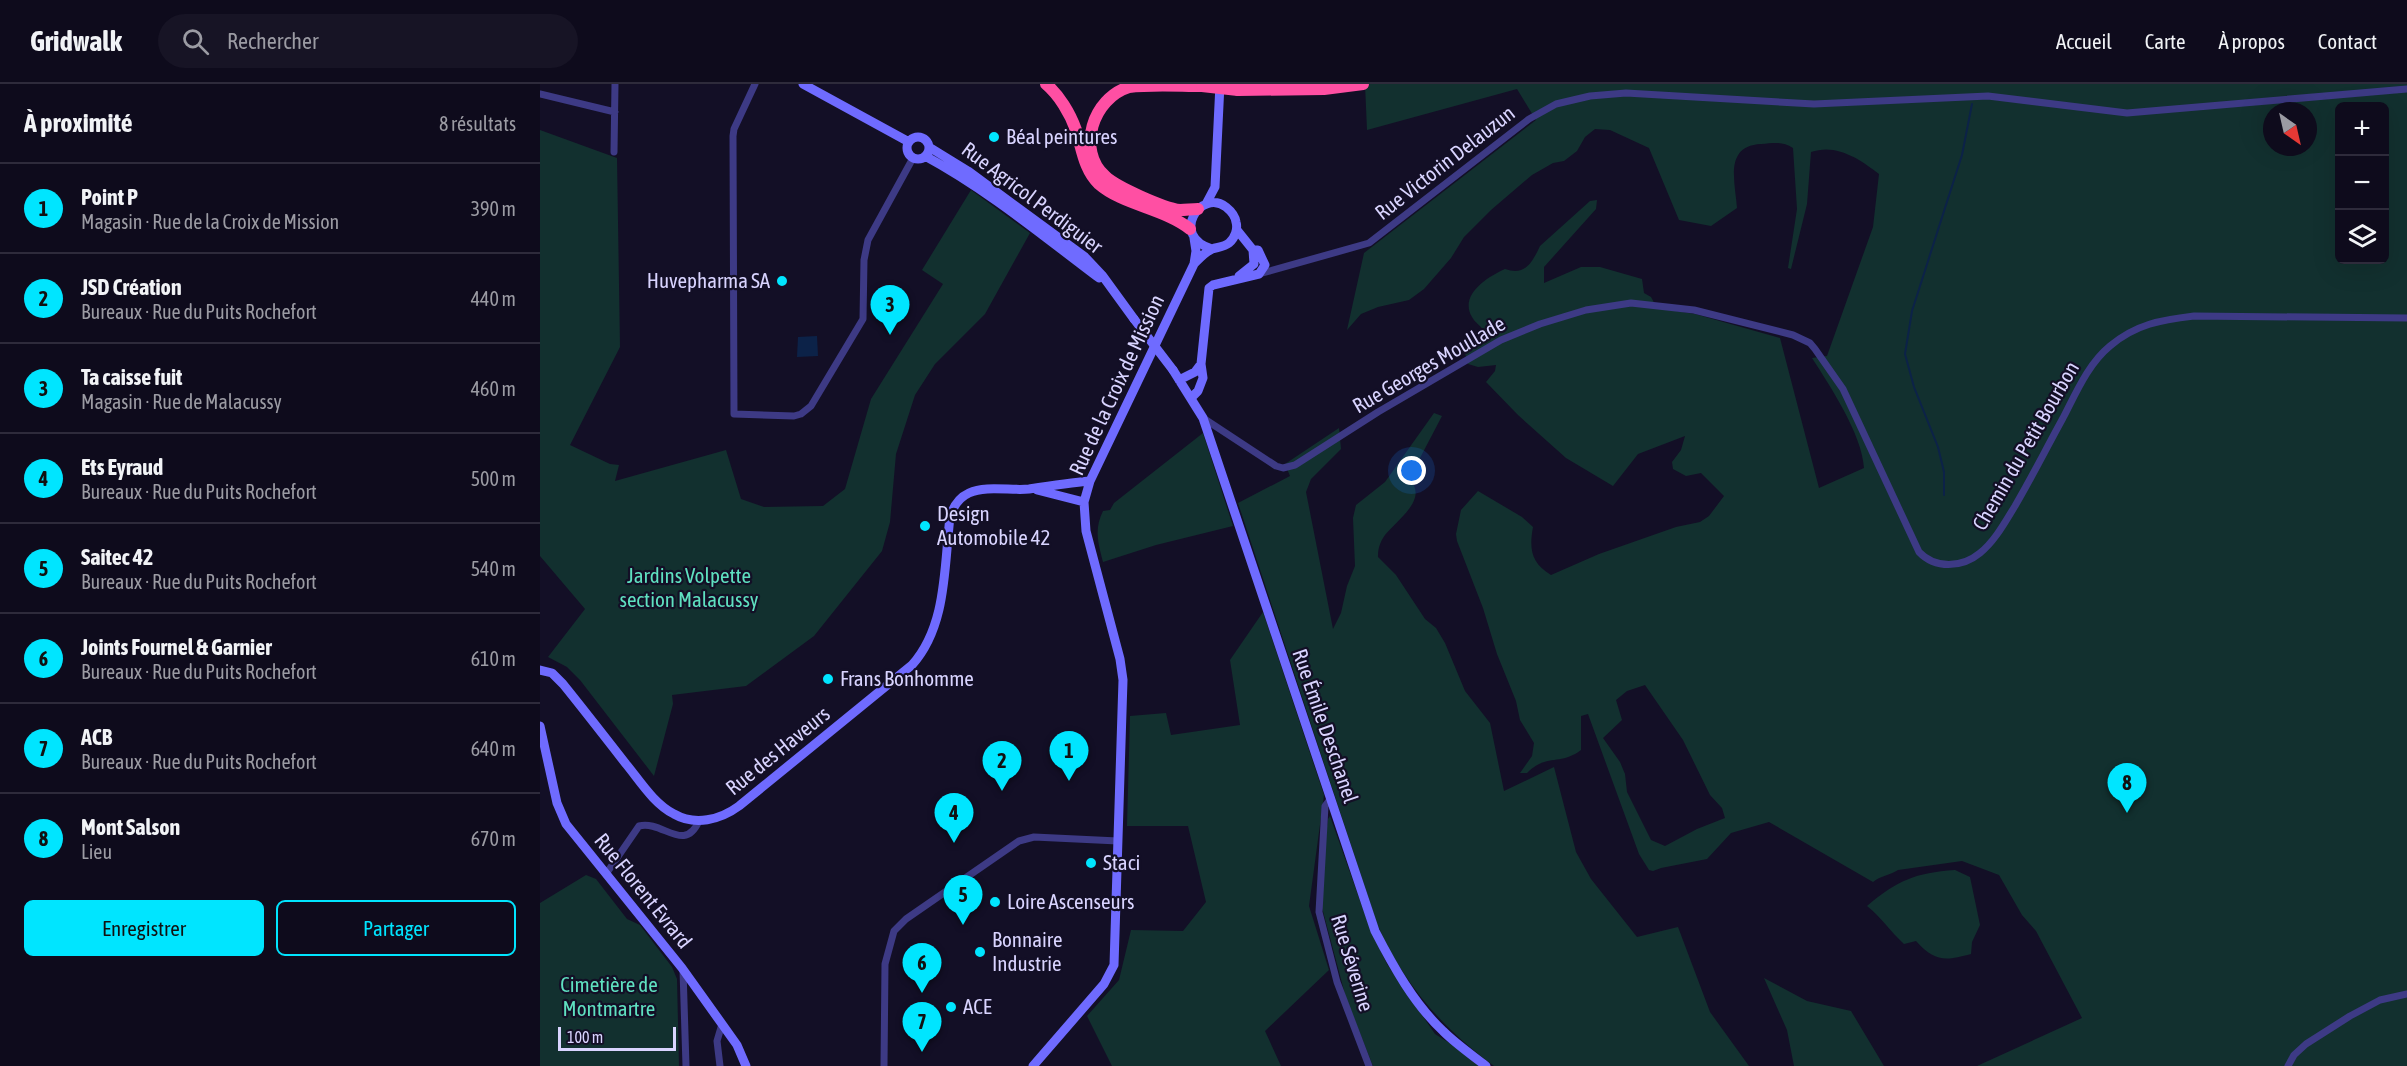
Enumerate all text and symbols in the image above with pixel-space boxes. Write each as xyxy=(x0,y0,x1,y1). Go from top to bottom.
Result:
search box xyxy=(158,14,578,68)
text: Gridwalk xyxy=(30,25,122,57)
icon: search xyxy=(179,25,212,58)
text: Rechercher xyxy=(227,28,318,54)
text: Accueil xyxy=(2056,29,2112,53)
text: Carte xyxy=(2145,29,2185,53)
text: À propos xyxy=(2218,29,2285,53)
text: Contact xyxy=(2318,29,2377,53)
street label: Rue Victorin Delauzun xyxy=(1370,100,1519,224)
north arrow xyxy=(2263,102,2317,156)
map controls xyxy=(2335,102,2389,264)
button: + xyxy=(2335,102,2389,156)
text: À proximité xyxy=(24,108,132,138)
text: 8 résultats xyxy=(439,112,516,135)
place label: Béal peintures xyxy=(1006,124,1118,148)
marker: Béal peintures xyxy=(987,130,1001,144)
street label: Rue Agricol Perdiguier xyxy=(958,137,1108,258)
button: − xyxy=(2335,156,2389,210)
text: Point P xyxy=(81,184,138,210)
text: 1 xyxy=(39,197,48,220)
text: 390 m xyxy=(471,197,516,220)
text: Magasin · Rue de la Croix de Mission xyxy=(81,210,339,233)
button: layers xyxy=(2335,210,2389,264)
place label: Huvepharma SA xyxy=(647,268,771,292)
text: JSD Création xyxy=(81,274,182,300)
marker: Huvepharma SA xyxy=(775,274,789,288)
pin: 3 xyxy=(870,286,910,335)
text: 2 xyxy=(39,287,48,310)
text: 440 m xyxy=(471,287,516,310)
street label: Rue de la Croix de Mission xyxy=(1064,291,1168,479)
text: Bureaux · Rue du Puits Rochefort xyxy=(81,300,317,323)
street label: Rue Georges Moullade xyxy=(1348,311,1509,418)
street label: Chemin du Petit Bourbon xyxy=(1967,357,2083,534)
text: Ta caisse fuit xyxy=(81,364,182,390)
text: 3 xyxy=(39,377,48,400)
text: 460 m xyxy=(471,377,516,400)
text: Magasin · Rue de Malacussy xyxy=(81,390,282,413)
text: Ets Eyraud xyxy=(81,454,163,480)
your location xyxy=(1397,456,1426,485)
text: 4 xyxy=(39,467,48,490)
text: 500 m xyxy=(471,467,516,490)
text: Bureaux · Rue du Puits Rochefort xyxy=(81,480,317,503)
place label: Design Automobile 42 xyxy=(937,501,1050,549)
marker: Design Automobile 42 xyxy=(918,519,932,533)
text: Saitec 42 xyxy=(81,544,153,570)
text: 5 xyxy=(39,557,48,580)
text: 540 m xyxy=(471,557,516,580)
park label: Jardins Volpette section Malacussy xyxy=(620,563,759,611)
text: Bureaux · Rue du Puits Rochefort xyxy=(81,570,317,593)
text: Joints Fournel & Garnier xyxy=(81,634,272,660)
street label: Rue Émile Deschanel xyxy=(1288,645,1364,806)
text: 6 xyxy=(39,647,48,670)
text: 610 m xyxy=(471,647,516,670)
text: Bureaux · Rue du Puits Rochefort xyxy=(81,660,317,683)
place label: Frans Bonhomme xyxy=(840,666,974,690)
marker: Frans Bonhomme xyxy=(821,672,835,686)
street label: Rue des Haveurs xyxy=(721,701,834,799)
text: ACB xyxy=(81,724,112,750)
pin: 1 xyxy=(1050,732,1088,781)
text: 7 xyxy=(39,737,48,760)
text: 640 m xyxy=(471,737,516,760)
pin: 2 xyxy=(982,742,1022,791)
text: Bureaux · Rue du Puits Rochefort xyxy=(81,750,317,773)
pin: 8 xyxy=(2108,764,2146,813)
pin: 4 xyxy=(934,794,974,843)
text: Mont Salson xyxy=(81,814,180,840)
text: 8 xyxy=(39,827,48,850)
text: 670 m xyxy=(471,827,516,850)
street label: Rue Florent Evrard xyxy=(590,828,697,953)
text: Lieu xyxy=(81,840,112,863)
place label: Staci xyxy=(1103,850,1140,874)
marker: Staci xyxy=(1084,856,1098,870)
pin: 5 xyxy=(944,876,982,925)
place label: Loire Ascenseurs xyxy=(1007,889,1134,913)
marker: Loire Ascenseurs xyxy=(988,895,1002,909)
button: Enregistrer xyxy=(24,900,264,956)
button: Partager xyxy=(276,900,516,956)
street label: Rue Séverine xyxy=(1327,911,1379,1014)
place label: Bonnaire Industrie xyxy=(992,927,1063,975)
pin: 6 xyxy=(902,944,941,993)
marker: Bonnaire Industrie xyxy=(973,945,987,959)
park label: Cimetière de Montmartre xyxy=(560,972,658,1020)
place label: ACE xyxy=(963,994,992,1018)
marker: ACE xyxy=(944,1000,958,1014)
pin: 7 xyxy=(902,1002,941,1052)
scale bar xyxy=(558,1024,676,1052)
text: 100 m xyxy=(567,1028,603,1046)

